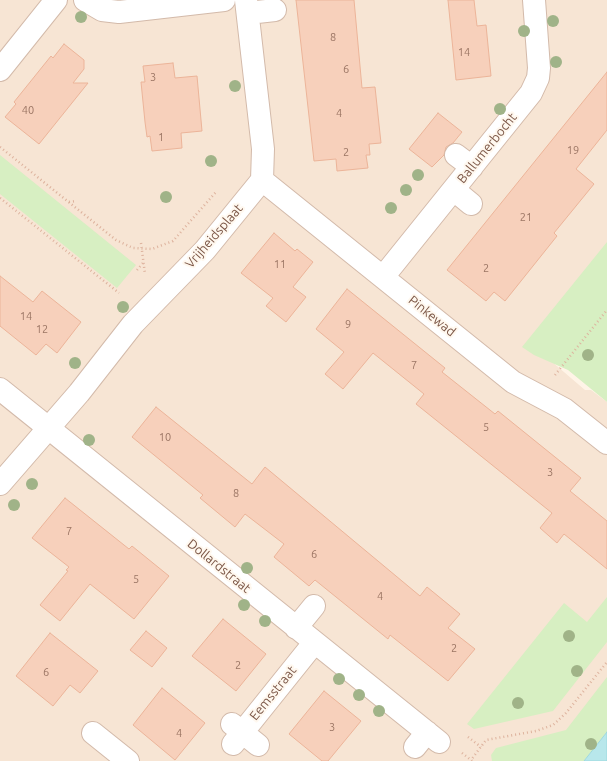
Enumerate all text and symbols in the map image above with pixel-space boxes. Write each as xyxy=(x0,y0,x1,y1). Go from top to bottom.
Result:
house number: 8 xyxy=(330,30,336,44)
house number: 14 xyxy=(458,45,470,59)
house number: 6 xyxy=(343,62,349,76)
house number: 3 xyxy=(150,70,156,84)
house number: 40 xyxy=(22,103,34,117)
house number: 4 xyxy=(336,106,342,120)
street label: Ballumerbocht xyxy=(454,110,520,186)
house number: 1 xyxy=(158,130,164,144)
house number: 19 xyxy=(567,143,579,157)
house number: 2 xyxy=(343,145,349,159)
street label: Vrijheidsplaat xyxy=(182,201,246,271)
house number: 21 xyxy=(520,210,532,224)
house number: 11 xyxy=(274,257,286,271)
house number: 2 xyxy=(483,261,489,275)
street label: Pinkewad xyxy=(405,292,459,340)
house number: 14 xyxy=(20,309,32,323)
house number: 9 xyxy=(345,317,351,331)
house number: 12 xyxy=(36,322,48,336)
house number: 7 xyxy=(411,358,417,372)
house number: 5 xyxy=(483,420,489,434)
house number: 10 xyxy=(159,430,171,444)
house number: 3 xyxy=(547,465,553,479)
house number: 8 xyxy=(233,486,239,500)
house number: 7 xyxy=(66,524,72,538)
street label: Dollardstraat xyxy=(184,536,254,596)
house number: 6 xyxy=(311,547,317,561)
house number: 5 xyxy=(133,572,139,586)
house number: 4 xyxy=(377,589,383,603)
house number: 2 xyxy=(451,641,457,655)
house number: 2 xyxy=(235,658,241,672)
street label: Eemsstraat xyxy=(246,663,300,723)
house number: 6 xyxy=(43,665,49,679)
house number: 3 xyxy=(329,720,335,734)
house number: 4 xyxy=(176,726,182,740)

